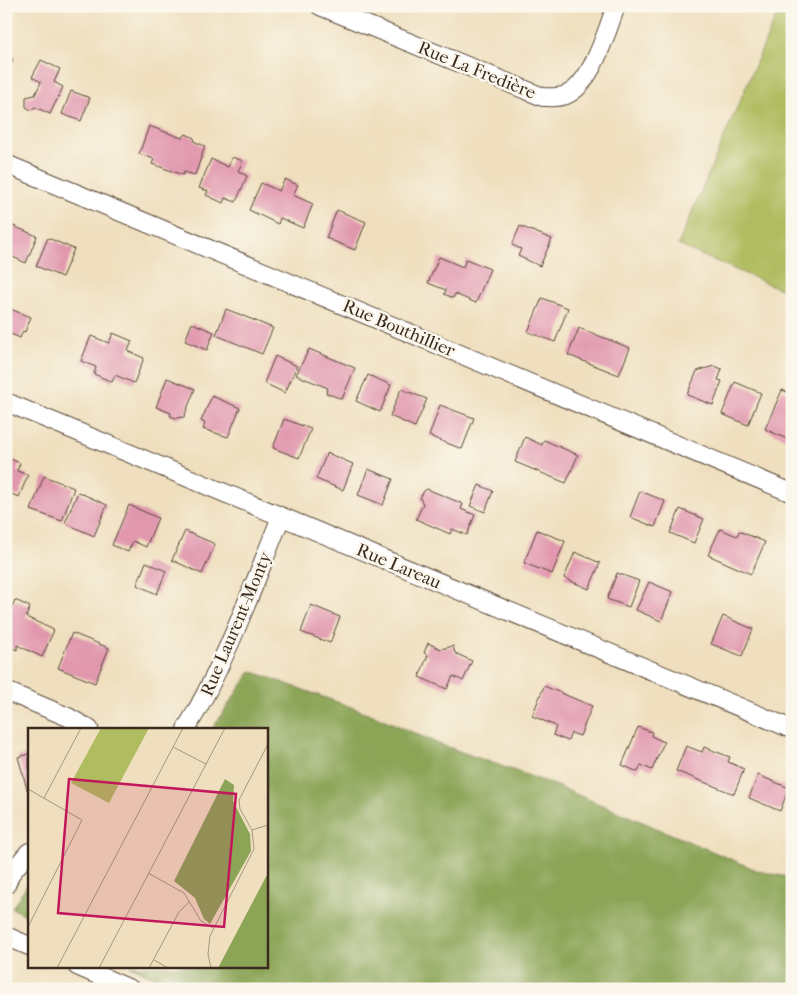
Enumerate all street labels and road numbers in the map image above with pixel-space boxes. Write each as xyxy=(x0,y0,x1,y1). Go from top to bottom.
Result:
street label: Rue La Fredière xyxy=(415,37,539,104)
street label: Rue Bouthillier xyxy=(339,295,458,362)
street label: Rue Lareau xyxy=(353,539,444,594)
street label: Rue Laurent-Monty xyxy=(197,548,277,699)

